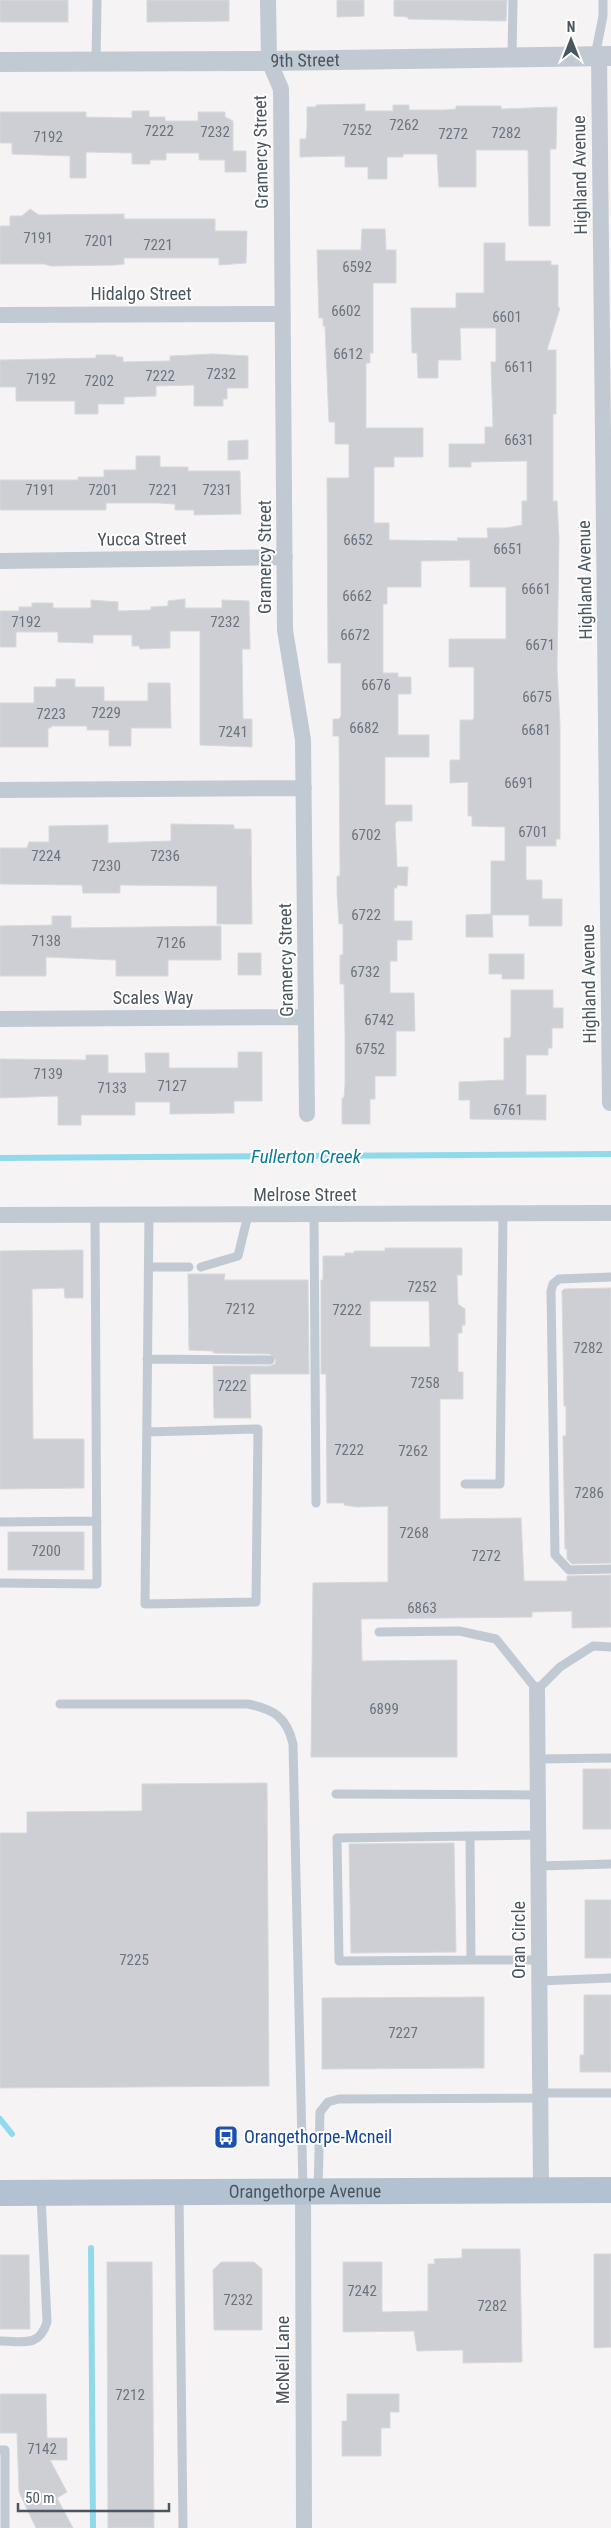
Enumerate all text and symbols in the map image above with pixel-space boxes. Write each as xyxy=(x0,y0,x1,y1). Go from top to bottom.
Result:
north arrow xyxy=(546,15,596,65)
text: N xyxy=(567,19,575,35)
street label: 9th Street xyxy=(270,49,340,71)
street label: Gramercy Street xyxy=(249,95,272,209)
street label: Highland Avenue xyxy=(568,115,591,235)
house number: 7262 xyxy=(389,116,419,134)
house number: 7252 xyxy=(342,121,372,139)
house number: 7222 xyxy=(144,122,174,140)
house number: 7232 xyxy=(200,123,230,141)
house number: 7282 xyxy=(491,124,521,142)
house number: 7272 xyxy=(438,125,468,143)
house number: 7192 xyxy=(33,128,63,146)
house number: 7191 xyxy=(23,229,53,247)
house number: 7201 xyxy=(84,232,114,250)
house number: 7221 xyxy=(143,236,173,254)
house number: 6592 xyxy=(342,258,372,276)
street label: Hidalgo Street xyxy=(90,283,192,304)
house number: 6602 xyxy=(331,302,361,320)
house number: 6601 xyxy=(492,308,522,326)
house number: 6612 xyxy=(333,345,363,363)
house number: 6611 xyxy=(504,358,534,376)
house number: 7232 xyxy=(206,365,236,383)
house number: 7222 xyxy=(145,367,175,385)
house number: 7192 xyxy=(26,370,56,388)
house number: 7202 xyxy=(84,372,114,390)
house number: 6631 xyxy=(504,431,534,449)
house number: 7191 xyxy=(25,481,55,499)
house number: 7201 xyxy=(88,481,118,499)
house number: 7221 xyxy=(148,481,178,499)
house number: 7231 xyxy=(202,481,232,499)
street label: Gramercy Street xyxy=(254,500,275,614)
street label: Highland Avenue xyxy=(573,520,596,640)
street label: Yucca Street xyxy=(97,527,187,550)
house number: 6652 xyxy=(343,531,373,549)
house number: 6651 xyxy=(493,540,523,558)
house number: 6661 xyxy=(521,580,551,598)
house number: 6662 xyxy=(342,587,372,605)
house number: 7192 xyxy=(11,613,41,631)
house number: 7232 xyxy=(210,613,240,631)
house number: 6672 xyxy=(340,626,370,644)
house number: 6671 xyxy=(525,636,555,654)
house number: 6676 xyxy=(361,676,391,694)
house number: 6675 xyxy=(522,688,552,706)
house number: 7229 xyxy=(91,704,121,722)
house number: 7223 xyxy=(36,705,66,723)
house number: 6682 xyxy=(349,719,379,737)
house number: 6681 xyxy=(521,721,551,739)
house number: 7241 xyxy=(218,723,248,741)
house number: 6691 xyxy=(504,774,534,792)
house number: 6701 xyxy=(518,823,548,841)
house number: 6702 xyxy=(351,826,381,844)
house number: 7224 xyxy=(31,847,61,865)
house number: 7236 xyxy=(150,847,180,865)
house number: 7230 xyxy=(91,857,121,875)
street label: Gramercy Street xyxy=(274,903,297,1017)
house number: 6722 xyxy=(351,906,381,924)
street label: Highland Avenue xyxy=(577,924,600,1044)
house number: 7138 xyxy=(31,932,61,950)
house number: 7126 xyxy=(156,934,186,952)
house number: 6732 xyxy=(350,963,380,981)
street label: Scales Way xyxy=(113,987,194,1008)
house number: 6742 xyxy=(364,1011,394,1029)
house number: 6752 xyxy=(355,1040,385,1058)
house number: 7139 xyxy=(33,1065,63,1083)
house number: 7127 xyxy=(157,1077,187,1095)
house number: 7133 xyxy=(97,1079,127,1097)
house number: 6761 xyxy=(493,1101,523,1119)
water label: Fullerton Creek xyxy=(251,1145,362,1168)
street label: Melrose Street xyxy=(253,1184,357,1205)
house number: 7252 xyxy=(407,1278,437,1296)
house number: 7212 xyxy=(225,1300,255,1318)
house number: 7222 xyxy=(332,1301,362,1319)
house number: 7282 xyxy=(573,1339,603,1357)
house number: 7258 xyxy=(410,1374,440,1392)
house number: 7222 xyxy=(217,1377,247,1395)
house number: 7222 xyxy=(334,1441,364,1459)
house number: 7262 xyxy=(398,1442,428,1460)
house number: 7286 xyxy=(574,1484,604,1502)
house number: 7268 xyxy=(399,1524,429,1542)
house number: 7200 xyxy=(31,1542,61,1560)
house number: 7272 xyxy=(471,1547,501,1565)
house number: 6863 xyxy=(407,1599,437,1617)
house number: 6899 xyxy=(369,1700,399,1718)
street label: Oran Circle xyxy=(508,1901,529,1979)
house number: 7225 xyxy=(119,1951,149,1969)
house number: 7227 xyxy=(388,2024,418,2042)
bus stop icon: Orangethorpe-Mcneil xyxy=(213,2124,239,2150)
place label: Orangethorpe-Mcneil xyxy=(244,2126,392,2147)
street label: Orangethorpe Avenue xyxy=(229,2180,381,2202)
house number: 7242 xyxy=(347,2282,377,2300)
house number: 7232 xyxy=(223,2291,253,2309)
house number: 7282 xyxy=(477,2297,507,2315)
street label: McNeil Lane xyxy=(272,2316,293,2404)
house number: 7212 xyxy=(115,2386,145,2404)
house number: 7142 xyxy=(27,2440,57,2458)
scale bar xyxy=(18,2480,169,2512)
text: 50 m xyxy=(25,2489,55,2507)

